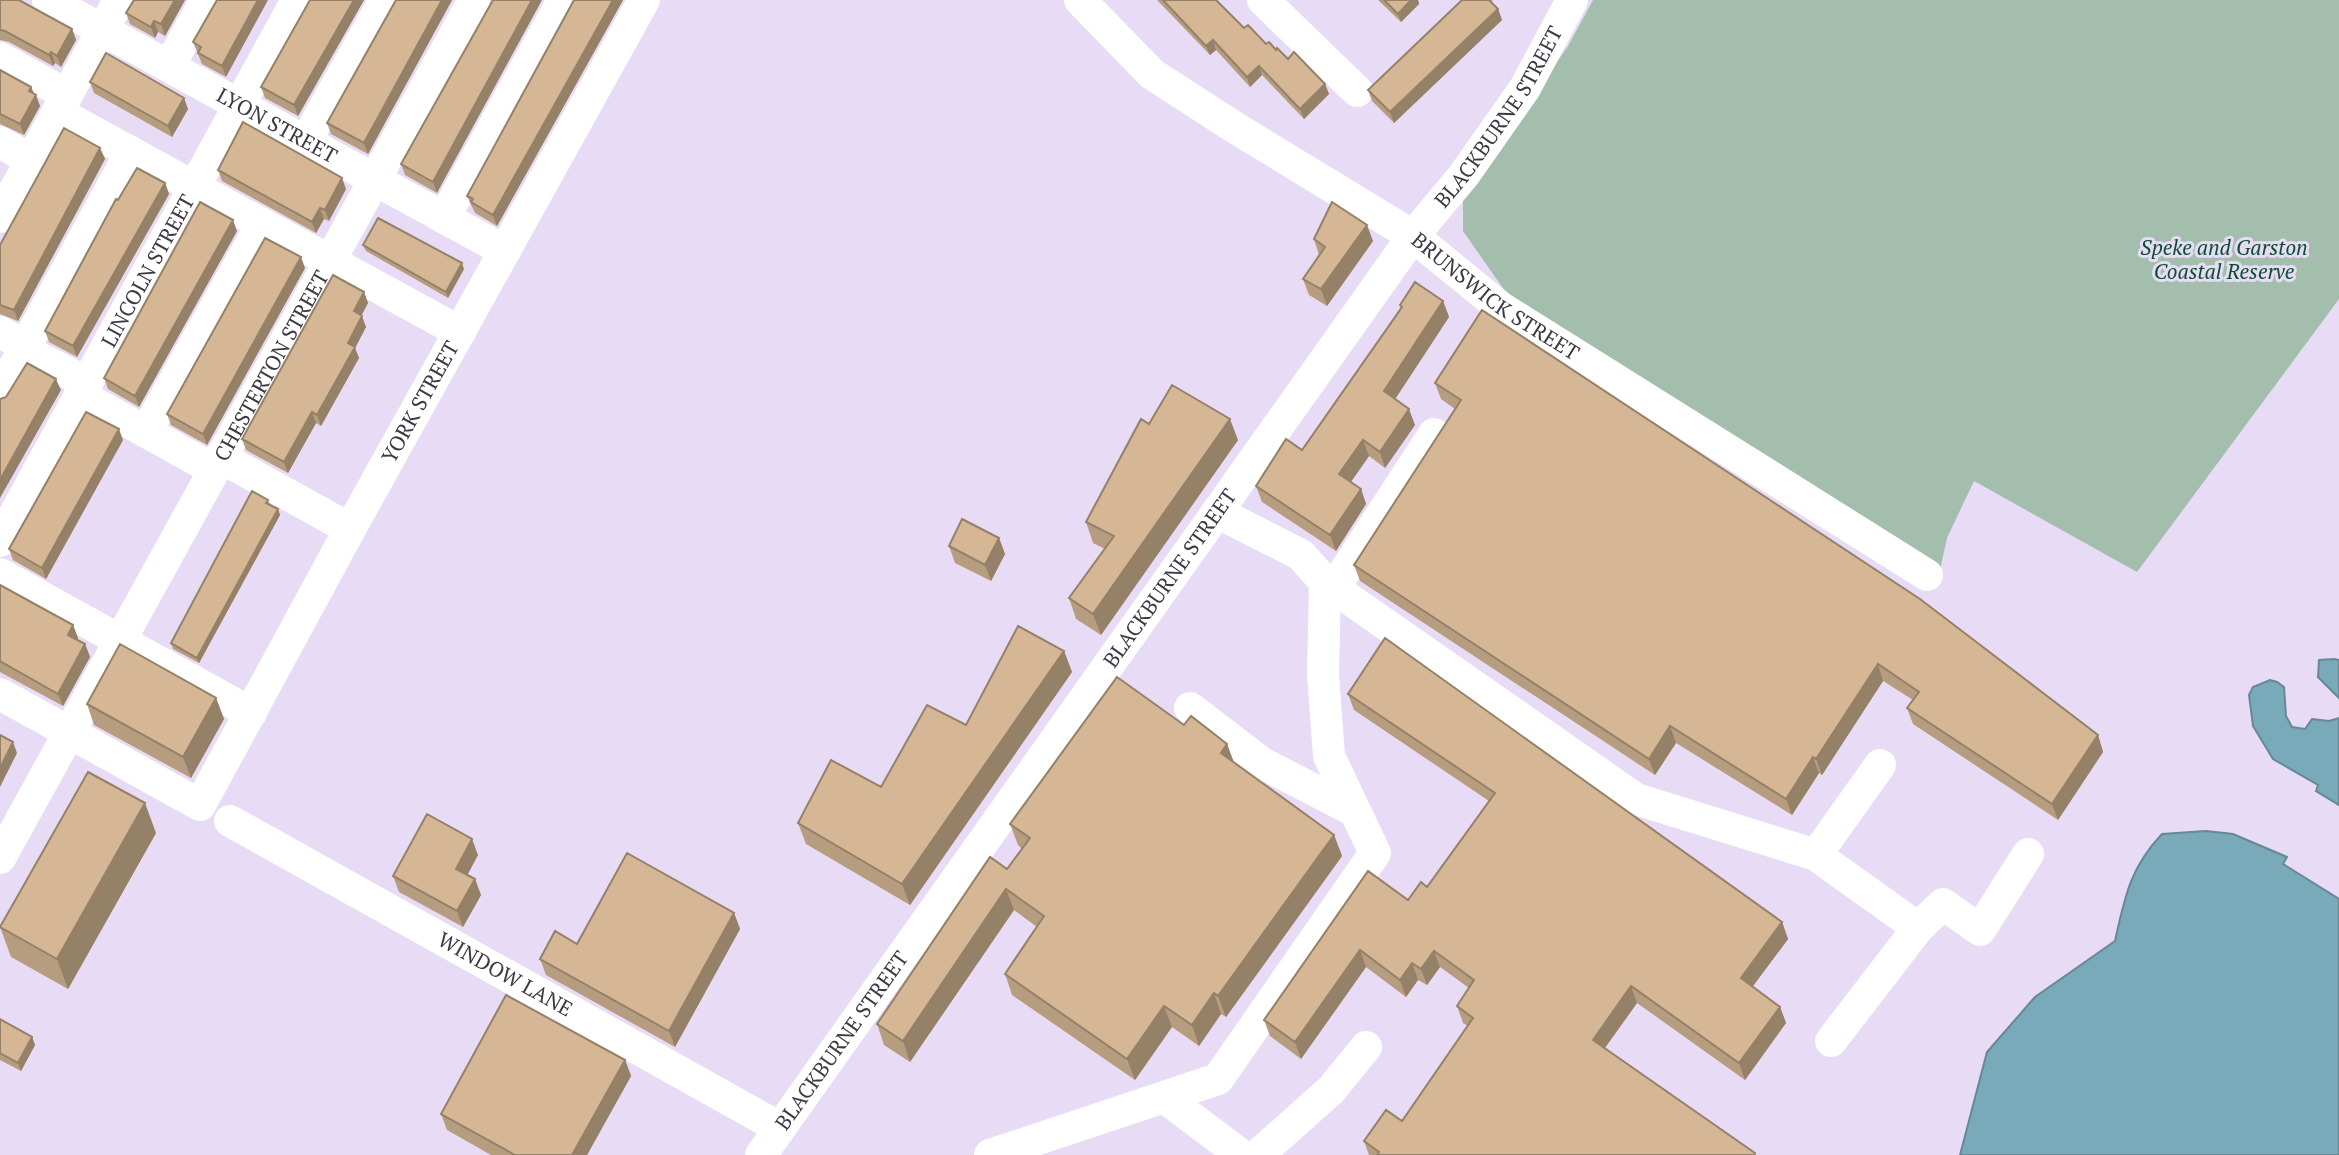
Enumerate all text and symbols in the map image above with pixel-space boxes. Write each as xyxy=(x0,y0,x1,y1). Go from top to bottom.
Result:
street label: BLACKBURNE STREET xyxy=(1428,21,1568,213)
street label: LYON STREET xyxy=(212,80,342,169)
street label: LINCOLN STREET xyxy=(94,189,201,352)
street label: BRUNSWICK STREET xyxy=(1406,226,1585,366)
park label: Speke and Garston Coastal Reserve xyxy=(2140,233,2308,285)
street label: CHESTERTON STREET xyxy=(207,265,335,466)
street label: YORK STREET xyxy=(375,336,465,468)
street label: BLACKBURNE STREET xyxy=(1096,483,1242,673)
street label: WINDOW LANE xyxy=(433,925,578,1023)
street label: BLACKBURNE STREET xyxy=(768,945,914,1135)

